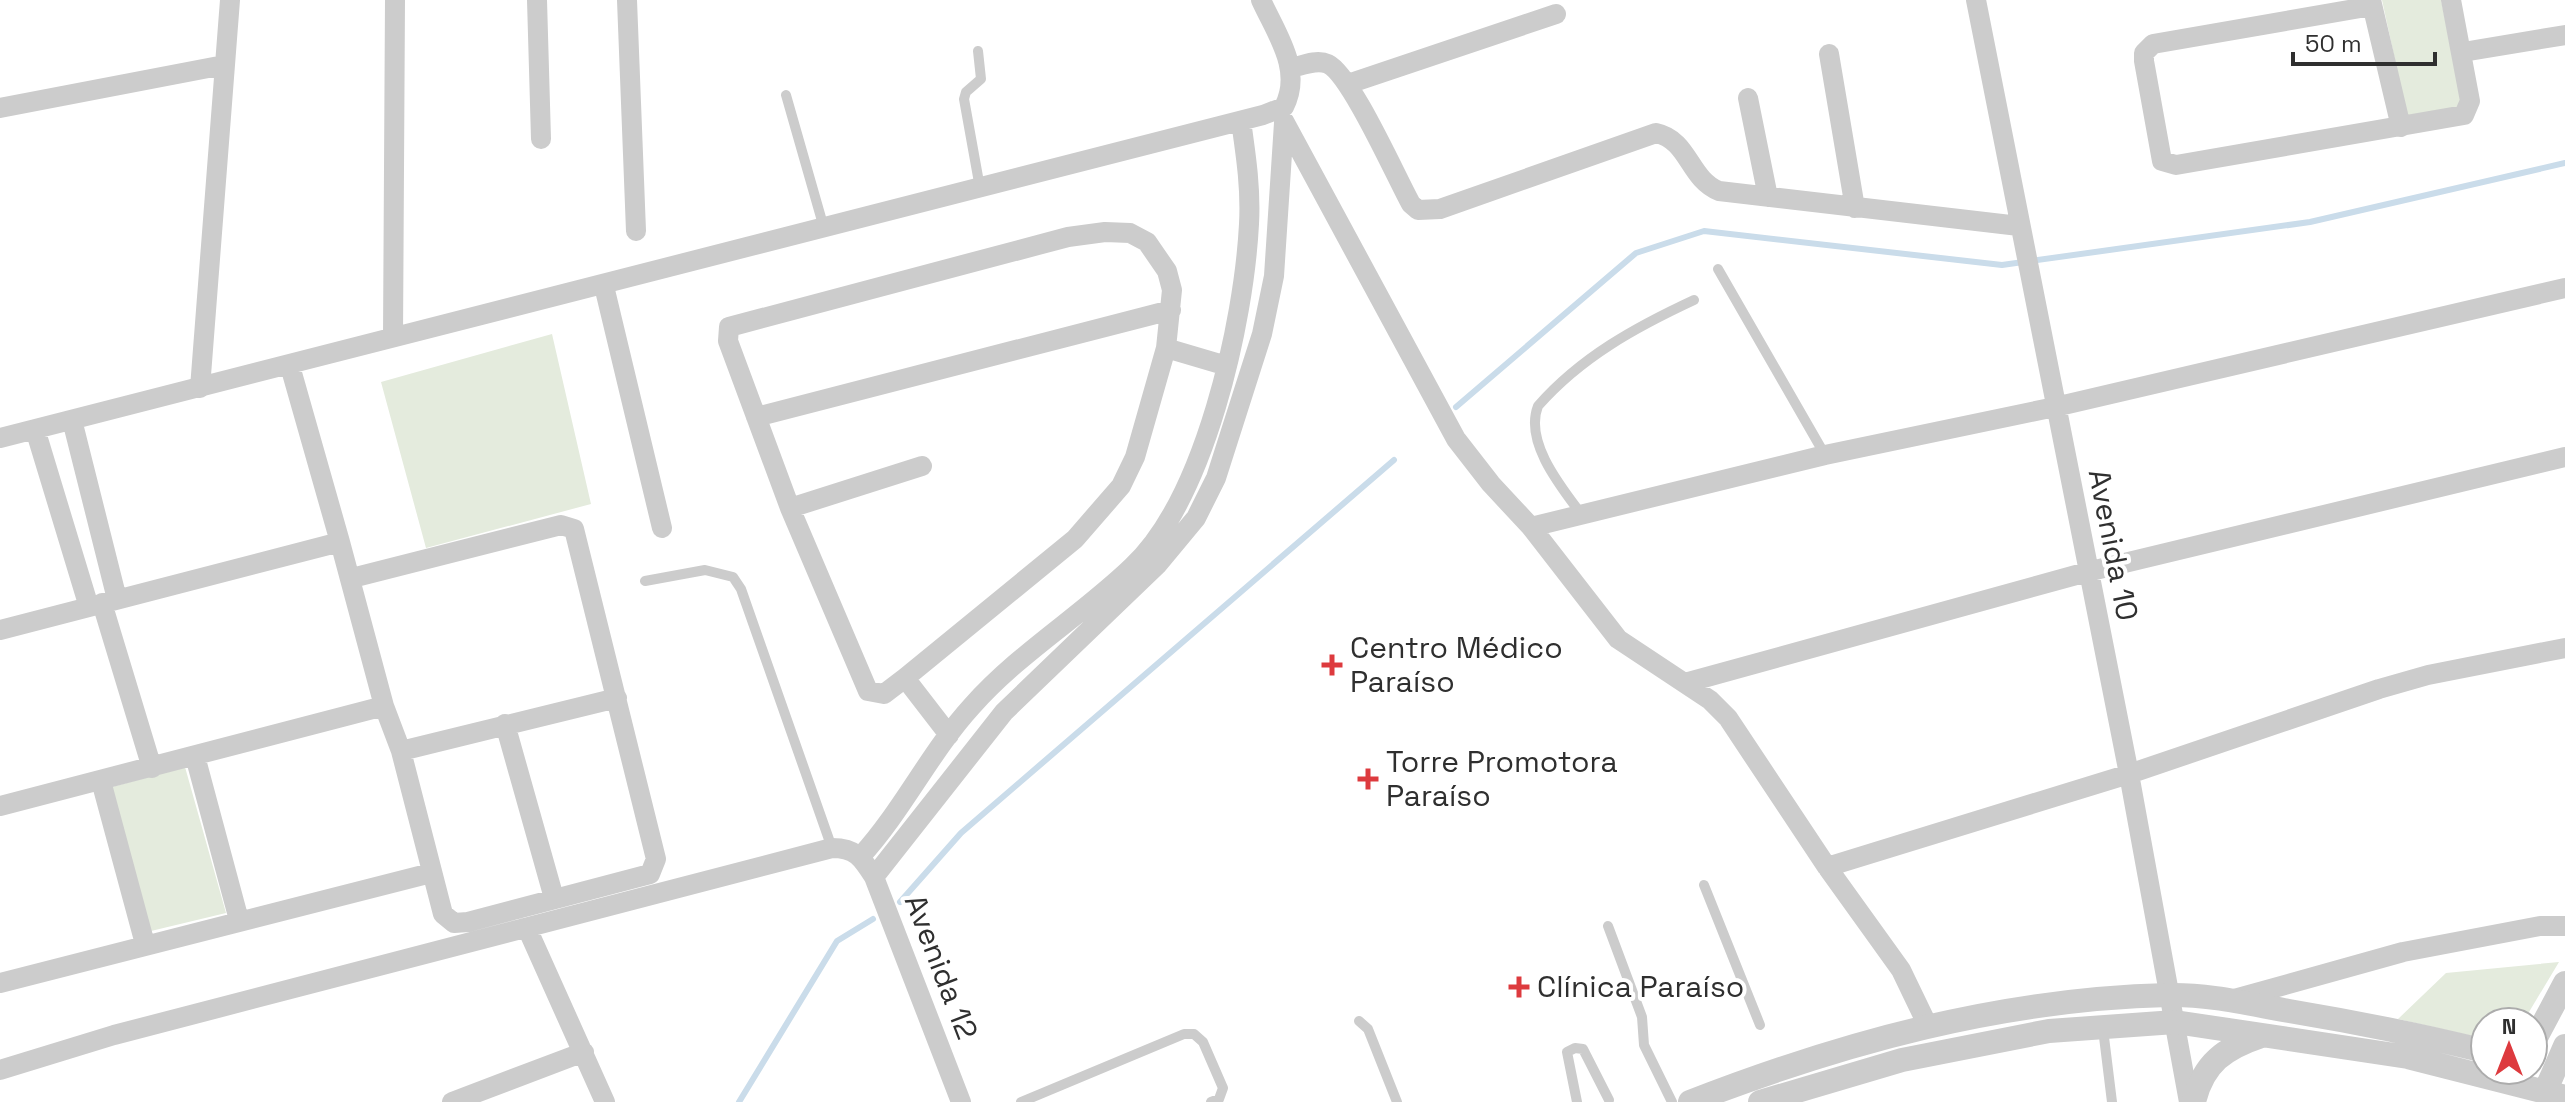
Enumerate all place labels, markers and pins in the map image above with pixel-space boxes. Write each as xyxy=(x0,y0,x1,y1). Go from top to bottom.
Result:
place label: Centro Médico Paraíso xyxy=(1350,628,1563,701)
marker: Centro Médico Paraíso xyxy=(1321,654,1343,676)
place label: Torre Promotora Paraíso xyxy=(1386,742,1618,815)
marker: Torre Promotora Paraíso xyxy=(1357,768,1379,790)
place label: Clínica Paraíso xyxy=(1537,967,1744,1006)
marker: Clínica Paraíso xyxy=(1508,976,1530,998)

